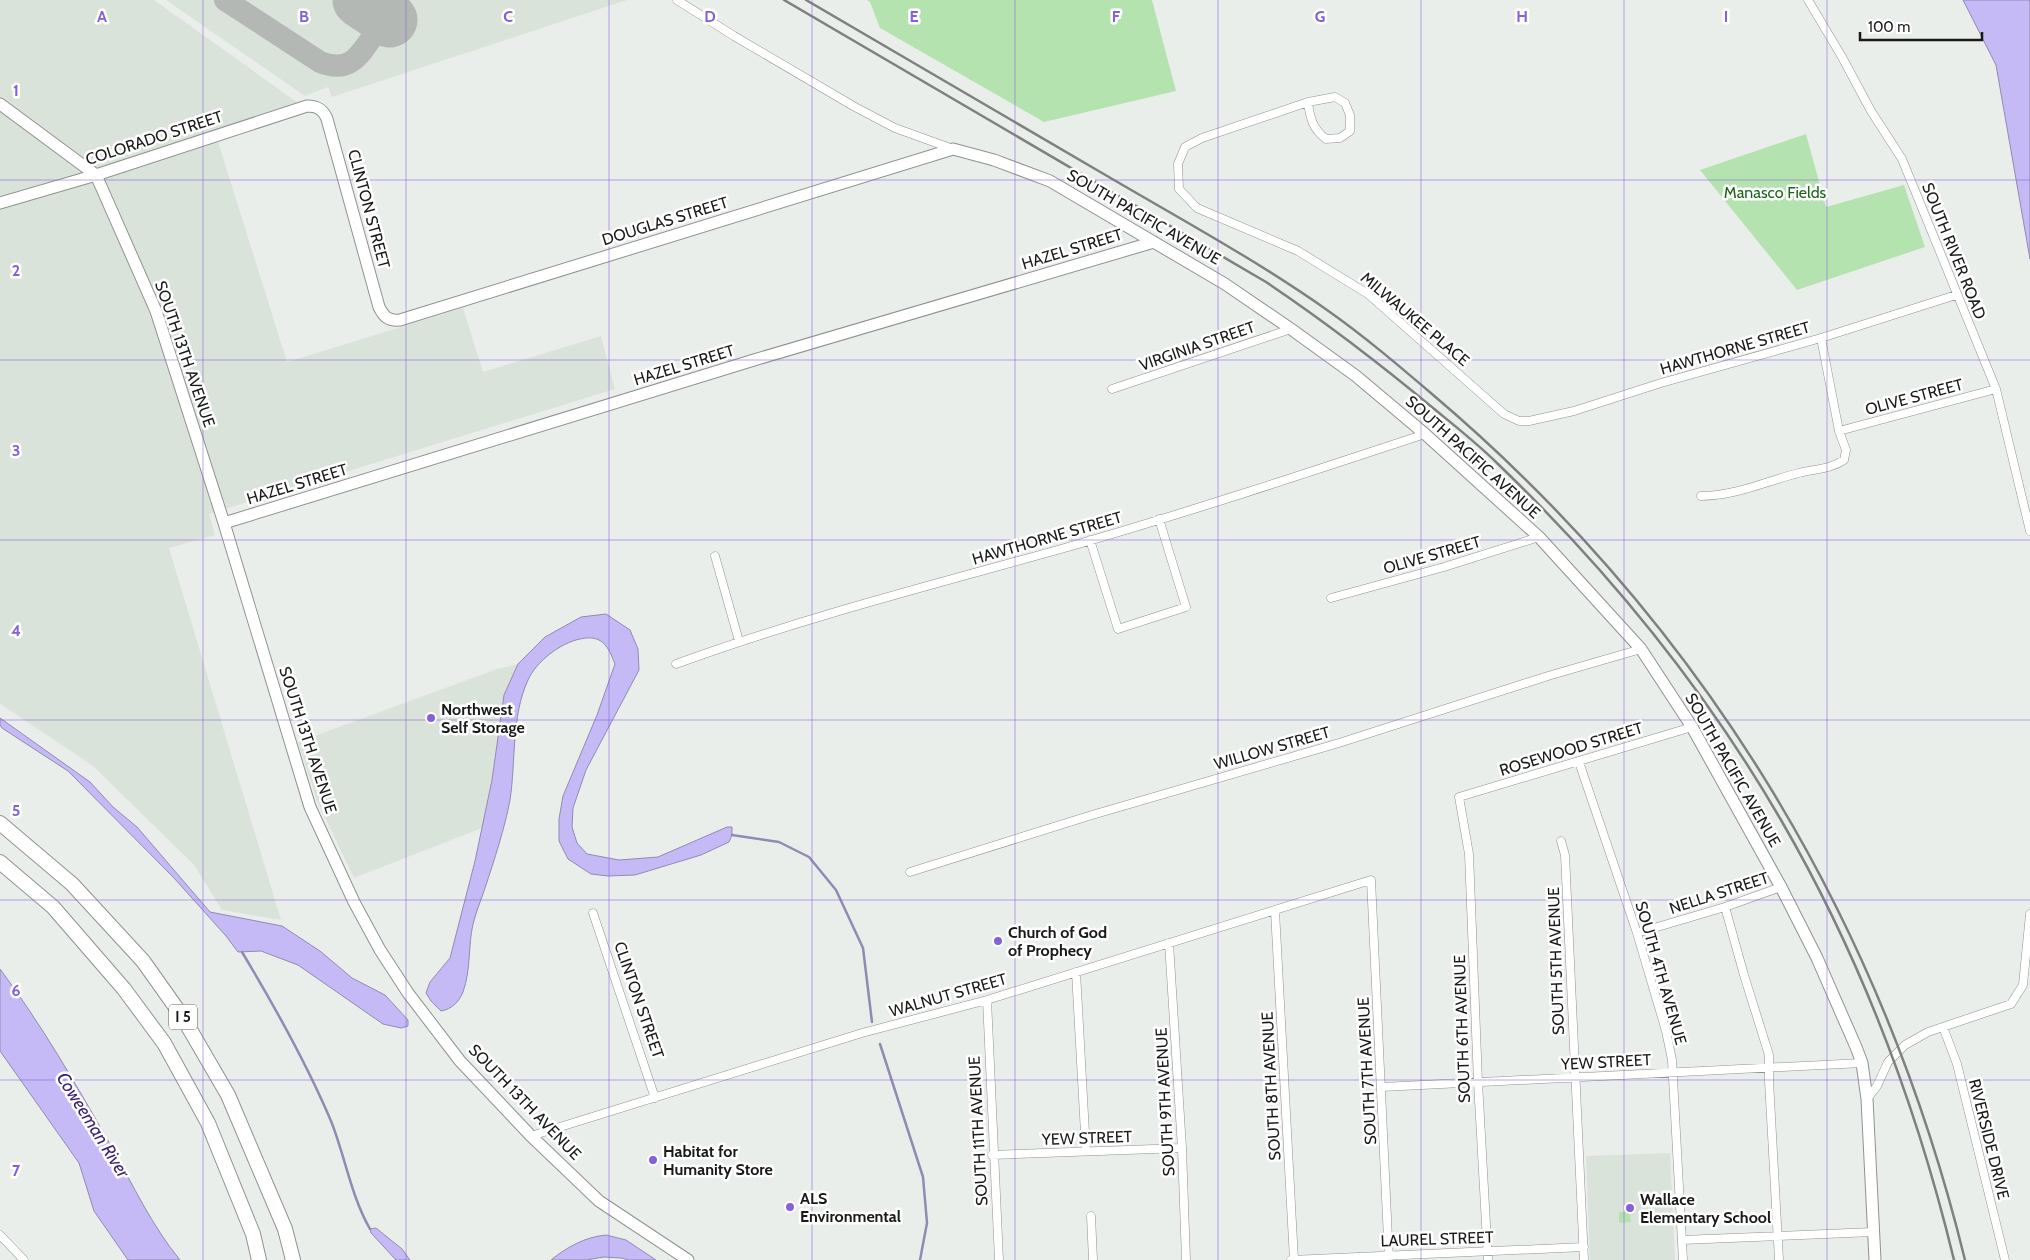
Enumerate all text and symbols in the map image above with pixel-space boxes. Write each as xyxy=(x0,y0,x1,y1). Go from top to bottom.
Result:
text: A xyxy=(97,7,107,26)
text: B xyxy=(299,7,309,26)
text: C xyxy=(503,7,513,26)
text: D xyxy=(704,7,716,26)
text: E xyxy=(909,7,919,26)
text: F xyxy=(1112,7,1121,26)
text: G xyxy=(1315,7,1325,26)
text: H xyxy=(1516,7,1528,26)
text: I xyxy=(1724,7,1728,26)
scale bar xyxy=(1860,10,1982,42)
text: 100 m xyxy=(1868,18,1910,36)
text: 1 xyxy=(13,81,19,100)
street label: COLORADO STREET xyxy=(83,107,225,169)
street label: CLINTON STREET xyxy=(344,147,394,271)
street label: SOUTH PACIFIC AVENUE xyxy=(1064,165,1224,269)
street label: SOUTH RIVER ROAD xyxy=(1918,180,1990,322)
park label: Manasco Fields xyxy=(1724,183,1827,202)
street label: DOUGLAS STREET xyxy=(600,193,731,249)
street label: HAZEL STREET xyxy=(1019,225,1125,273)
text: 2 xyxy=(12,261,20,280)
street label: MILWAUKEE PLACE xyxy=(1357,268,1473,370)
street label: SOUTH 13TH AVENUE xyxy=(151,278,219,430)
street label: VIRGINIA STREET xyxy=(1137,317,1258,375)
street label: HAWTHORNE STREET xyxy=(1658,317,1813,378)
street label: HAZEL STREET xyxy=(631,341,737,389)
street label: OLIVE STREET xyxy=(1863,375,1965,419)
street label: SOUTH PACIFIC AVENUE xyxy=(1402,392,1544,522)
text: 3 xyxy=(12,441,20,460)
street label: HAZEL STREET xyxy=(244,460,350,508)
street label: HAWTHORNE STREET xyxy=(970,507,1125,568)
street label: OLIVE STREET xyxy=(1381,532,1483,578)
text: 4 xyxy=(11,621,21,640)
street label: SOUTH 13TH AVENUE xyxy=(275,664,341,816)
street label: SOUTH PACIFIC AVENUE xyxy=(1681,690,1785,850)
place label: Northwest Self Storage xyxy=(441,700,525,737)
marker: Northwest Self Storage xyxy=(425,712,437,724)
street label: ROSEWOOD STREET xyxy=(1497,718,1645,780)
street label: WILLOW STREET xyxy=(1212,722,1333,774)
text: 5 xyxy=(12,801,20,820)
street label: NELLA STREET xyxy=(1667,868,1772,918)
street label: SOUTH 5TH AVENUE xyxy=(1544,887,1568,1035)
street label: SOUTH 4TH AVENUE xyxy=(1631,899,1691,1047)
place label: Church of God of Prophecy xyxy=(1008,923,1107,960)
marker: Church of God of Prophecy xyxy=(992,935,1004,947)
street label: CLINTON STREET xyxy=(610,939,668,1061)
street label: SOUTH 6TH AVENUE xyxy=(1450,954,1474,1103)
street label: WALNUT STREET xyxy=(887,969,1009,1021)
text: 6 xyxy=(12,981,21,1000)
street label: SOUTH 7TH AVENUE xyxy=(1354,997,1380,1145)
road number: I 5 xyxy=(169,1004,197,1030)
street label: SOUTH 8TH AVENUE xyxy=(1258,1011,1284,1161)
street label: SOUTH 9TH AVENUE xyxy=(1152,1027,1178,1177)
street label: SOUTH 13TH AVENUE xyxy=(465,1040,585,1164)
street label: YEW STREET xyxy=(1559,1050,1652,1074)
street label: SOUTH 11TH AVENUE xyxy=(965,1056,991,1206)
water label: Coweeman River xyxy=(52,1068,135,1183)
street label: RIVERSIDE DRIVE xyxy=(1965,1077,2013,1201)
street label: YEW STREET xyxy=(1040,1127,1133,1149)
place label: Habitat for Humanity Store xyxy=(663,1142,773,1179)
marker: Habitat for Humanity Store xyxy=(647,1154,659,1166)
text: 7 xyxy=(12,1161,21,1180)
place label: ALS Environmental xyxy=(800,1189,901,1226)
place label: Wallace Elementary School xyxy=(1640,1190,1771,1227)
marker: ALS Environmental xyxy=(784,1201,796,1213)
marker: Wallace Elementary School xyxy=(1624,1202,1636,1214)
street label: LAUREL STREET xyxy=(1380,1228,1494,1250)

